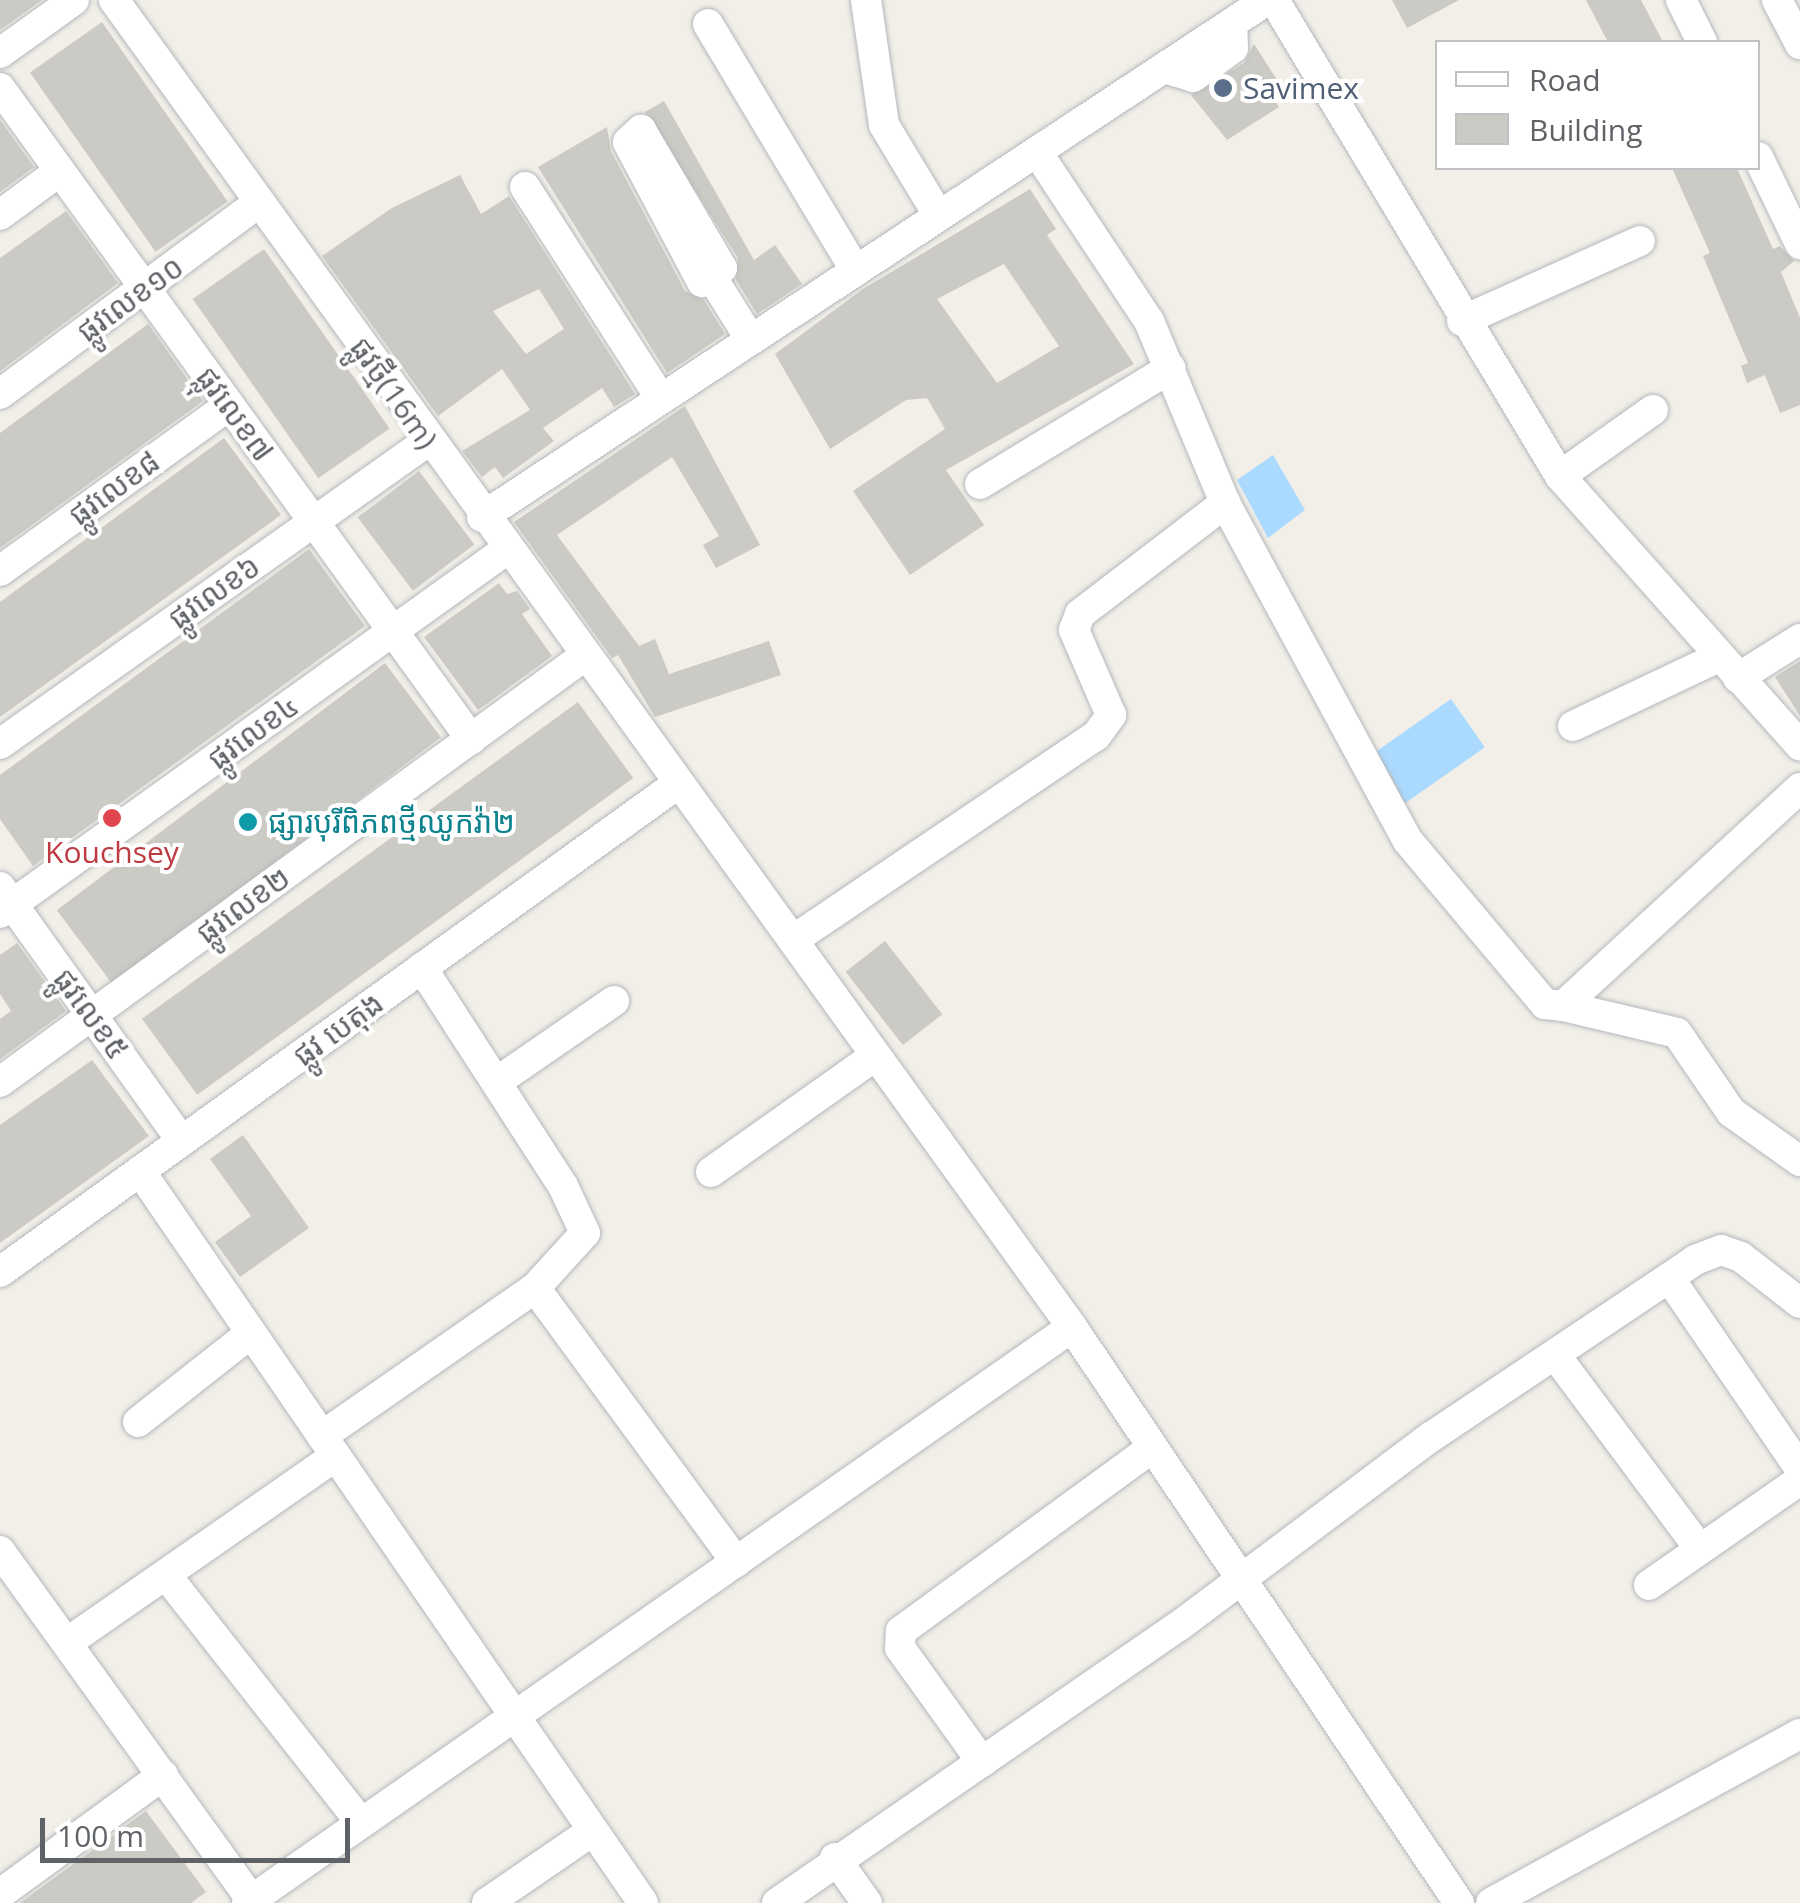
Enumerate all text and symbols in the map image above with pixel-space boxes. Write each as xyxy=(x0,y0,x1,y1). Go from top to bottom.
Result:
legend xyxy=(1435,40,1760,170)
text: Road xyxy=(1529,59,1601,100)
place label: Savimex xyxy=(1243,70,1359,106)
marker: Savimex xyxy=(1212,77,1234,99)
text: Building xyxy=(1529,109,1643,150)
street label: ផ្លូវលេខ១០ xyxy=(70,248,190,350)
street label: ផ្លូវថ្មី(16m) xyxy=(343,330,445,456)
street label: ផ្លុវលេខ៧ xyxy=(189,360,281,468)
street label: ផ្លូវលេខ៨ xyxy=(62,443,166,533)
street label: ផ្លូវលេខ៦ xyxy=(161,548,267,636)
street label: ផ្លូវលេខ៤ xyxy=(201,687,305,777)
place label: ផ្សារបុរីពិភពថ្មីឈូកវ៉ា២ xyxy=(268,804,515,840)
marker: Kouchsey xyxy=(101,807,123,829)
marker: ផ្សារបុរីពិភពថ្មីឈូកវ៉ា២ xyxy=(237,811,259,833)
place label: Kouchsey xyxy=(45,834,179,870)
street label: ផ្លូវលេខ២ xyxy=(189,859,297,951)
street label: ផ្លូវលេខ៥ xyxy=(46,962,136,1066)
street label: ផ្លូវ បេតុង xyxy=(286,984,390,1074)
scale bar xyxy=(45,1798,355,1860)
text: 100 m xyxy=(57,1815,144,1856)

